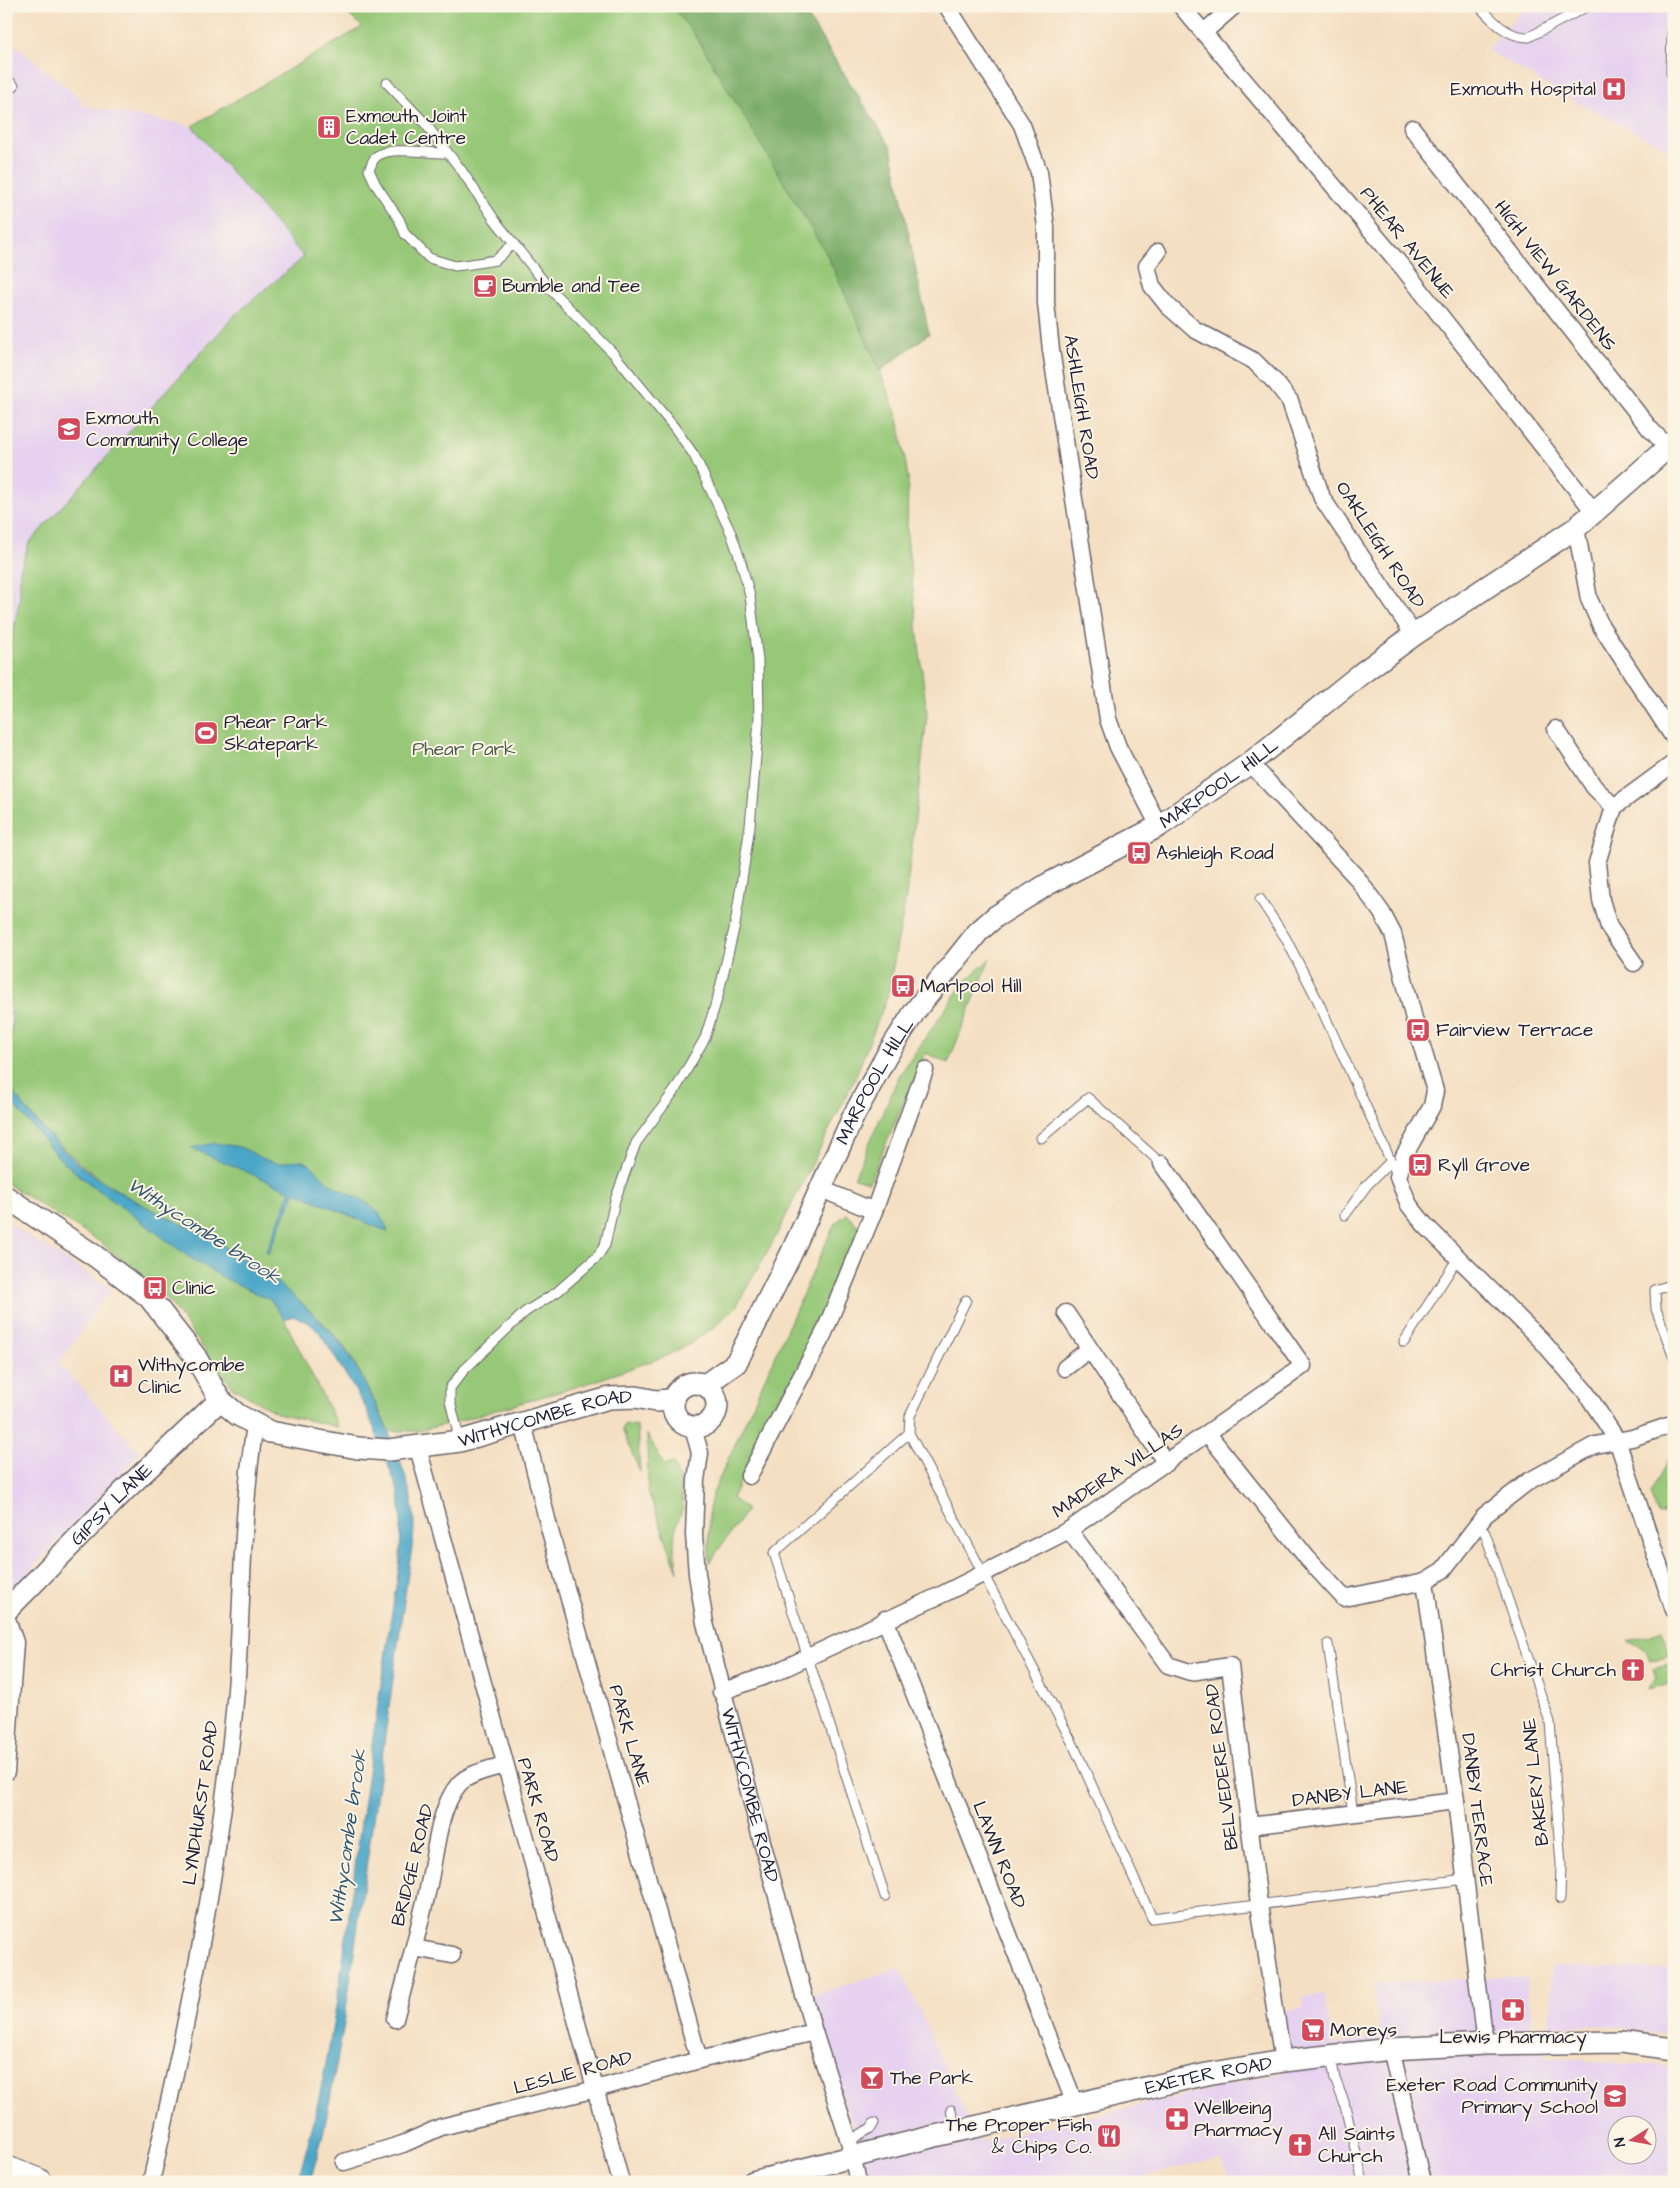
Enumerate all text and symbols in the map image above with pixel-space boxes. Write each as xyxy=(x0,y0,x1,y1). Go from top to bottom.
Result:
place label: Exmouth Hospital xyxy=(1450,76,1596,103)
hospital icon: Exmouth Hospital xyxy=(1601,76,1627,102)
place label: Exmouth Joint Cadet Centre xyxy=(346,103,467,152)
building icon: Exmouth Joint Cadet Centre xyxy=(316,114,342,140)
street label: PHEAR AVENUE xyxy=(1353,181,1461,305)
street label: HIGH VIEW GARDENS xyxy=(1487,195,1623,357)
cafe icon: Bumble and Tee xyxy=(472,273,498,299)
place label: Bumble and Tee xyxy=(502,273,640,300)
street label: ASHLEIGH ROAD xyxy=(1056,333,1106,481)
place label: Exmouth Community College xyxy=(86,405,248,455)
school or university icon: Exmouth Community College xyxy=(56,416,82,442)
street label: OAKLEIGH ROAD xyxy=(1329,476,1431,614)
place label: Phear Park Skatepark xyxy=(224,709,328,758)
sports icon: Phear Park Skatepark xyxy=(193,720,219,746)
street label: MARPOOL HILL xyxy=(1154,732,1284,835)
park label: Phear Park xyxy=(412,736,516,763)
bus stop icon: Ashleigh Road xyxy=(1126,840,1152,866)
place label: Ashleigh Road xyxy=(1156,840,1274,868)
bus stop icon: Marlpool Hill xyxy=(890,973,916,999)
place label: Marlpool Hill xyxy=(920,973,1022,1000)
street label: MARPOOL HILL xyxy=(829,1013,920,1149)
bus stop icon: Fairview Terrace xyxy=(1405,1017,1431,1043)
place label: Fairview Terrace xyxy=(1436,1017,1593,1044)
bus stop icon: Ryll Grove xyxy=(1407,1152,1433,1178)
place label: Ryll Grove xyxy=(1438,1152,1530,1180)
water label: Withycombe brook xyxy=(121,1171,287,1292)
bus stop icon: Clinic xyxy=(142,1275,168,1301)
place label: Clinic xyxy=(172,1275,216,1302)
place label: Withycombe Clinic xyxy=(138,1352,245,1401)
hospital icon: Withycombe Clinic xyxy=(108,1363,134,1389)
street label: WITHYCOMBE ROAD xyxy=(455,1384,632,1454)
street label: MADEIRA VILLAS xyxy=(1047,1417,1189,1525)
street label: GIPSY LANE xyxy=(64,1457,159,1552)
place label: Christ Church xyxy=(1491,1657,1617,1684)
church icon: Christ Church xyxy=(1620,1657,1646,1683)
street label: PARK LANE xyxy=(601,1682,657,1790)
street label: BELVEDERE ROAD xyxy=(1198,1682,1246,1852)
street label: WITHYCOMBE ROAD xyxy=(714,1705,786,1885)
street label: BAKERY LANE xyxy=(1516,1717,1556,1847)
street label: LYNDHURST ROAD xyxy=(176,1719,226,1887)
street label: DANBY TERRACE xyxy=(1454,1732,1500,1888)
water label: Withycombe brook xyxy=(322,1747,375,1927)
street label: PARK ROAD xyxy=(510,1755,566,1865)
street label: DANBY LANE xyxy=(1291,1774,1409,1814)
street label: LAWN ROAD xyxy=(965,1797,1033,1913)
street label: BRIDGE ROAD xyxy=(385,1801,441,1929)
pharmacy icon: Lewis Pharmacy xyxy=(1500,1997,1526,2023)
supermarket icon: Moreys xyxy=(1300,2017,1326,2043)
place label: Moreys xyxy=(1330,2017,1397,2045)
place label: Lewis Pharmacy xyxy=(1439,2024,1587,2052)
street label: LESLIE ROAD xyxy=(510,2044,636,2102)
street label: EXETER ROAD xyxy=(1142,2050,1274,2101)
bar icon: The Park xyxy=(859,2065,885,2091)
place label: The Park xyxy=(890,2065,973,2092)
place label: Exeter Road Community Primary School xyxy=(1386,2072,1599,2122)
school or university icon: Exeter Road Community Primary School xyxy=(1602,2083,1628,2109)
place label: Wellbeing Pharmacy xyxy=(1194,2095,1283,2145)
pharmacy icon: Wellbeing Pharmacy xyxy=(1164,2106,1190,2132)
place label: The Proper Fish & Chips Co. xyxy=(946,2112,1093,2161)
north arrow xyxy=(1608,2116,1658,2166)
place label: All Saints Church xyxy=(1318,2121,1395,2170)
restaurant icon: The Proper Fish & Chips Co. xyxy=(1096,2123,1122,2149)
church icon: All Saints Church xyxy=(1287,2132,1313,2158)
text: N xyxy=(1610,2136,1631,2149)

